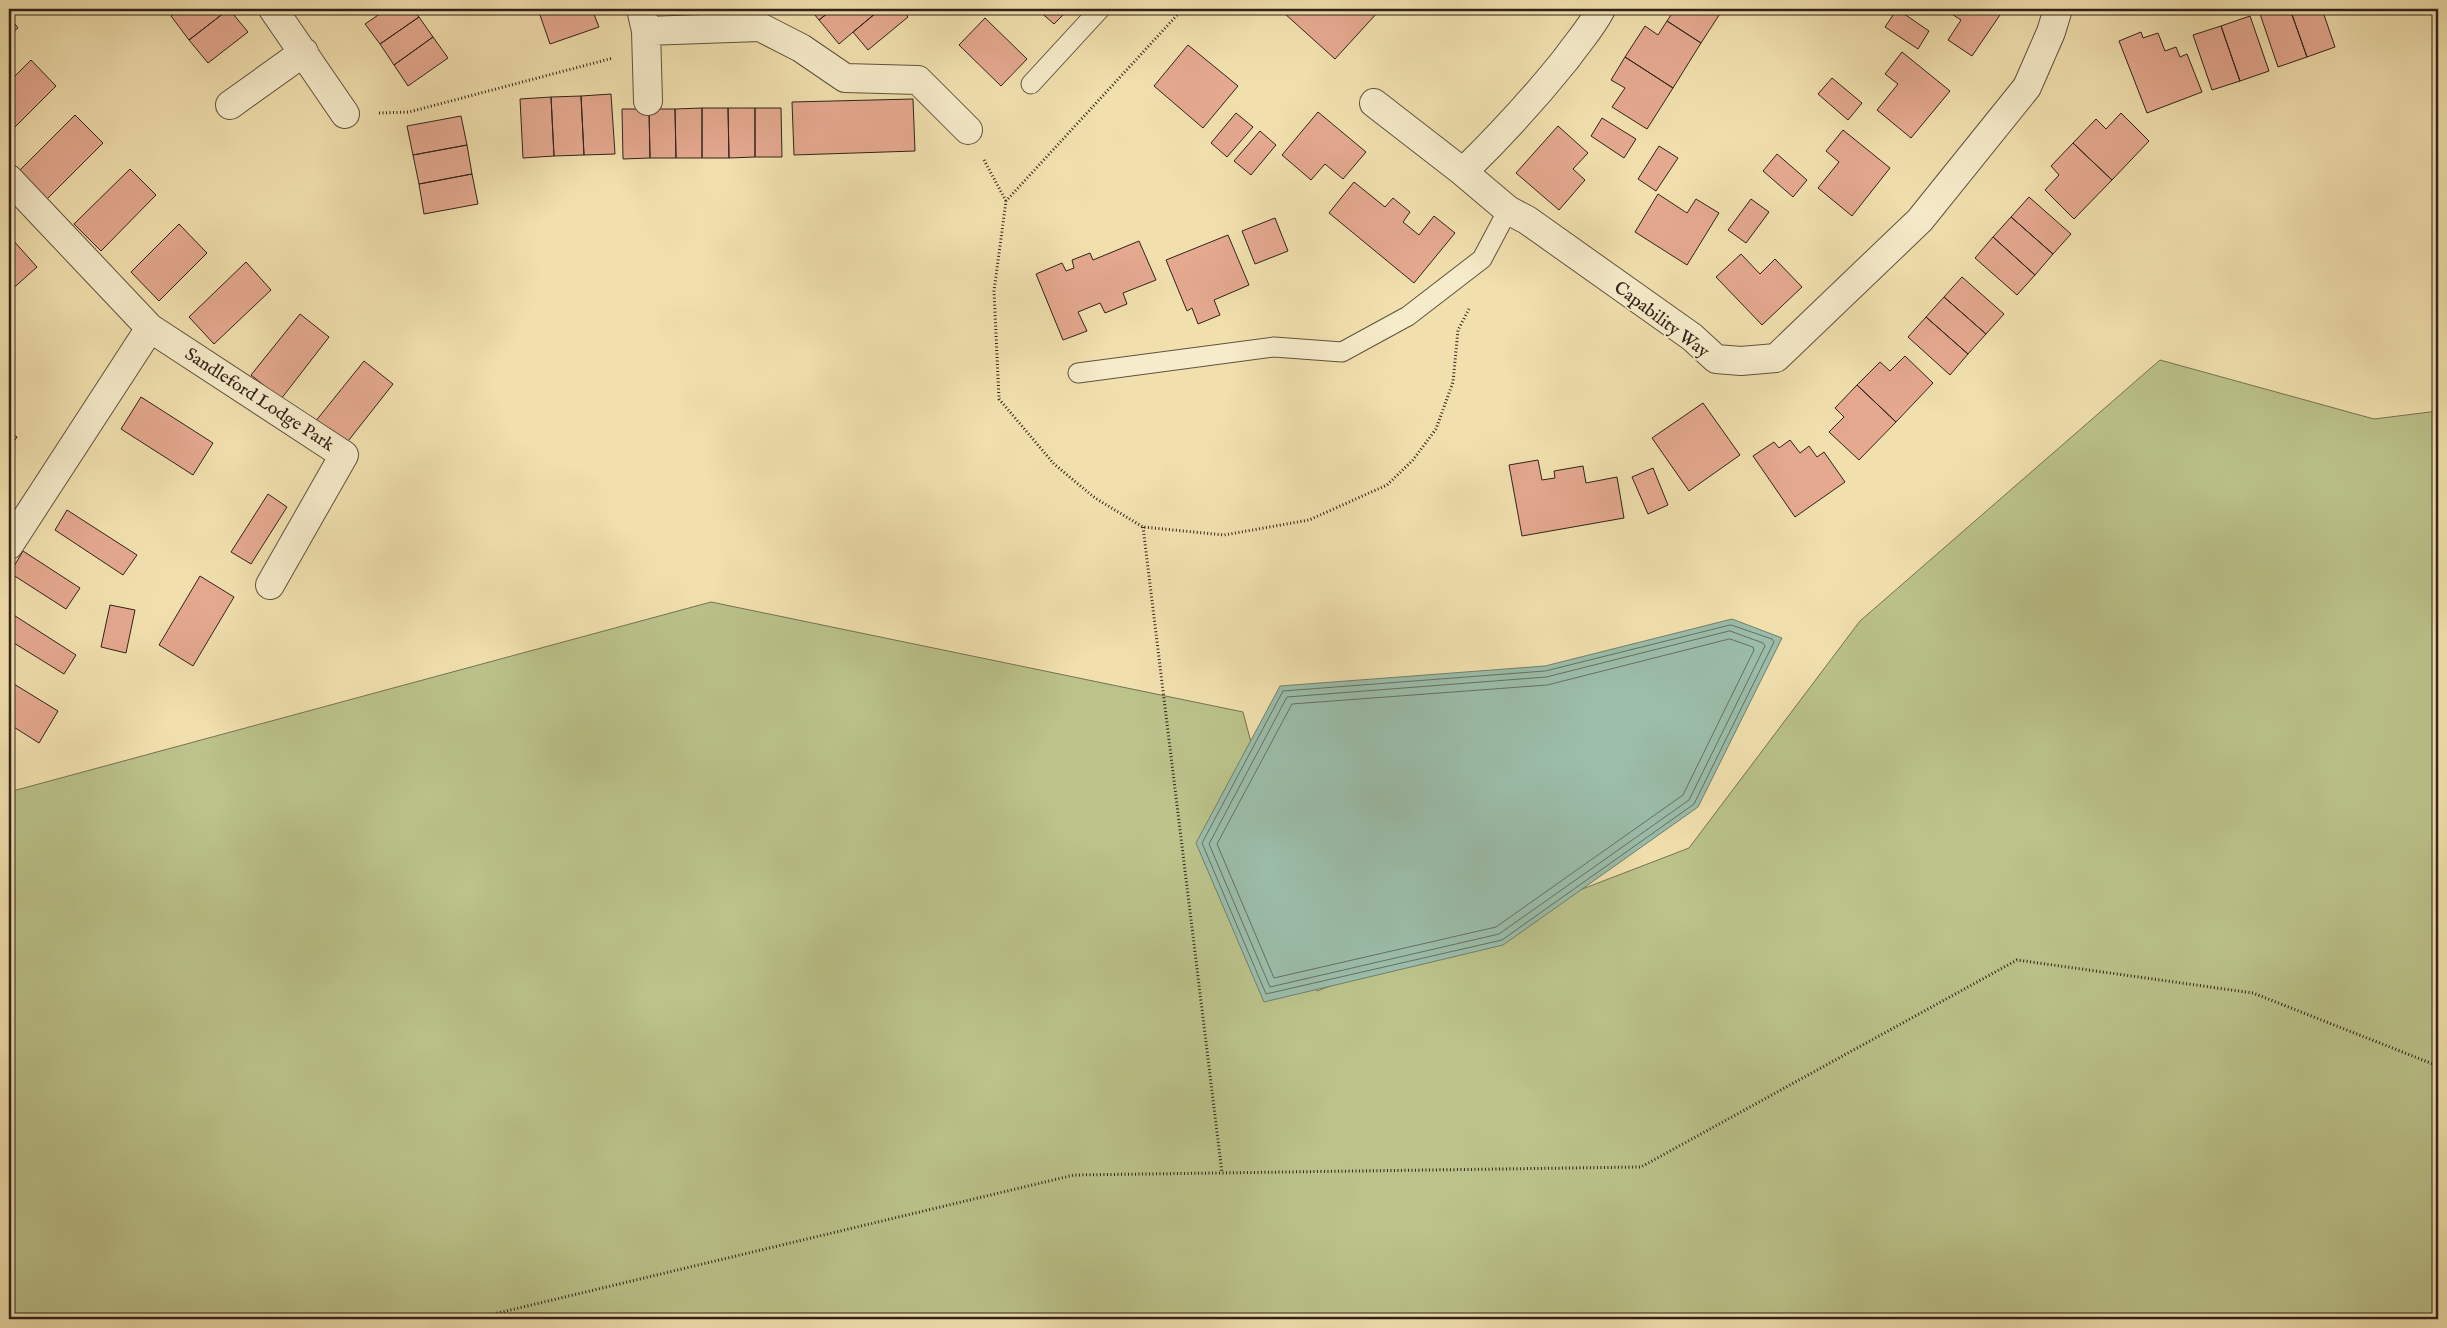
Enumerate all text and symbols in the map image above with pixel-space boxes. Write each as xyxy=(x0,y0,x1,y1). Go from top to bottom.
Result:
street label: Capability Way xyxy=(1609,277,1714,364)
street label: Sandleford Lodge Park xyxy=(180,343,339,457)

